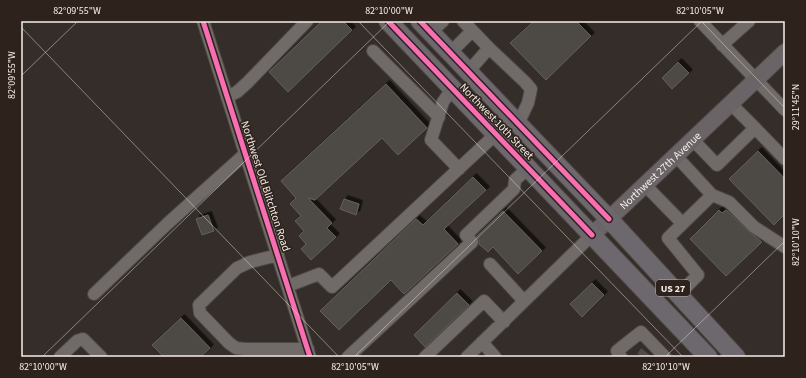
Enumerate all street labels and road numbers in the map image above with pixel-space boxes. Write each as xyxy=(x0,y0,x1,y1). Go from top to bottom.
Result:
street label: Northwest 10th Street xyxy=(456,80,537,163)
street label: Northwest Old Blitchton Road xyxy=(237,119,294,253)
street label: Northwest 27th Avenue xyxy=(617,128,705,213)
road number: US 27 xyxy=(656,280,690,296)

